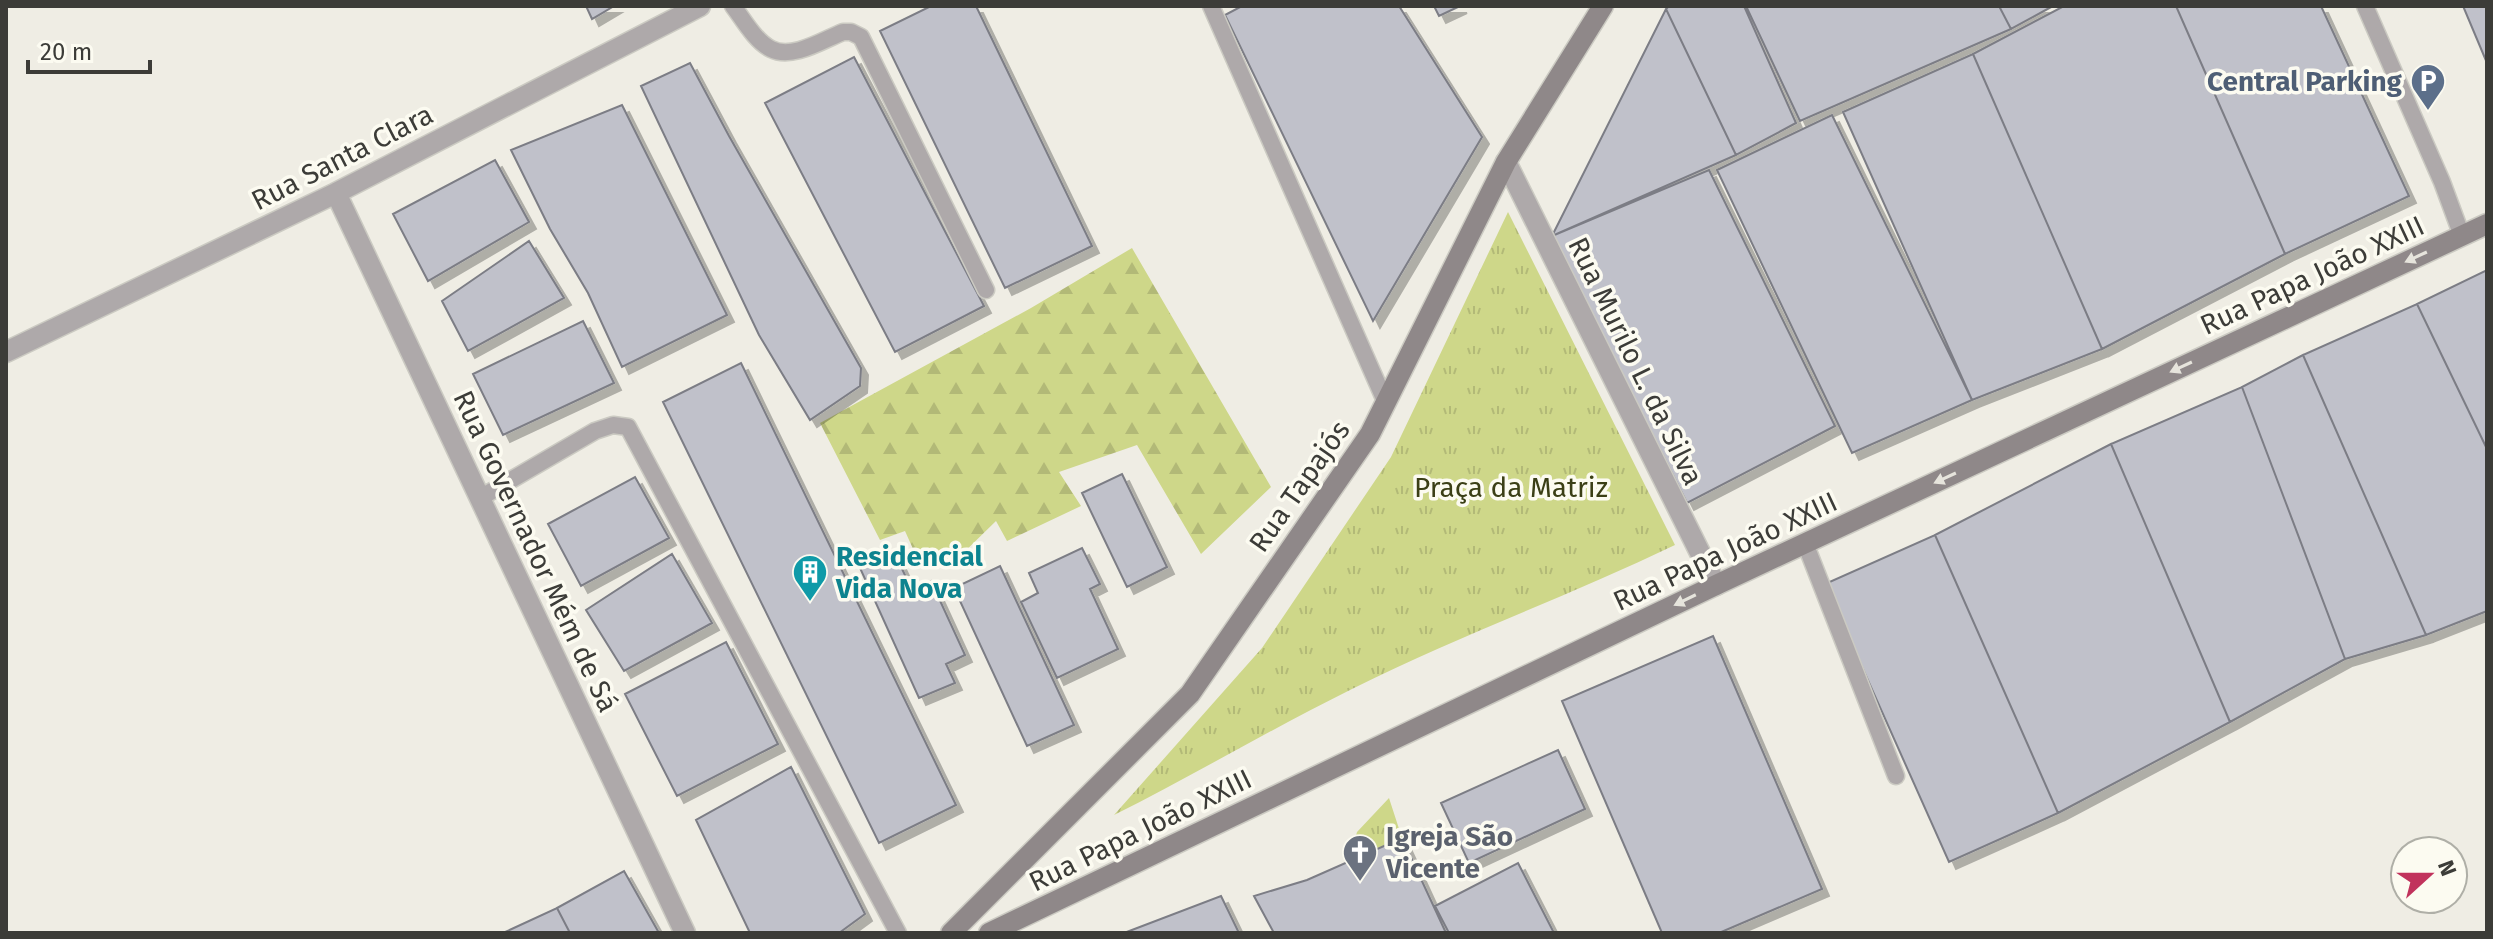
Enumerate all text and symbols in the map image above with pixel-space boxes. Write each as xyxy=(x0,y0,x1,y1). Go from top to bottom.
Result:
scale bar xyxy=(28,24,150,74)
text: 20 m xyxy=(40,38,92,66)
parking icon: Central Parking xyxy=(2409,62,2447,112)
place label: Central Parking xyxy=(2207,65,2403,98)
street label: Rua Santa Clara xyxy=(246,98,438,217)
street label: Rua Papa João XXIII xyxy=(2195,209,2430,342)
street label: Rua Murilo L. da Silva xyxy=(1561,232,1710,491)
one-way arrow xyxy=(2405,250,2428,264)
one-way arrow xyxy=(2169,360,2193,374)
street label: Rua Governador Mém de Sá xyxy=(446,385,625,717)
street label: Rua Tapajós xyxy=(1242,414,1357,558)
park label: Praça da Matriz xyxy=(1414,471,1608,504)
one-way arrow xyxy=(1934,471,1957,485)
street label: Rua Papa João XXIII xyxy=(1608,485,1843,618)
place label: Residencial Vida Nova xyxy=(835,540,984,605)
building icon: Residencial Vida Nova xyxy=(791,553,829,603)
one-way arrow xyxy=(1673,593,1696,607)
street label: Rua Papa João XXIII xyxy=(1024,762,1257,899)
place label: Igreja São Vicente xyxy=(1385,820,1513,885)
church icon: Igreja São Vicente xyxy=(1341,833,1379,883)
north arrow xyxy=(2389,835,2469,915)
text: N xyxy=(2432,856,2462,880)

